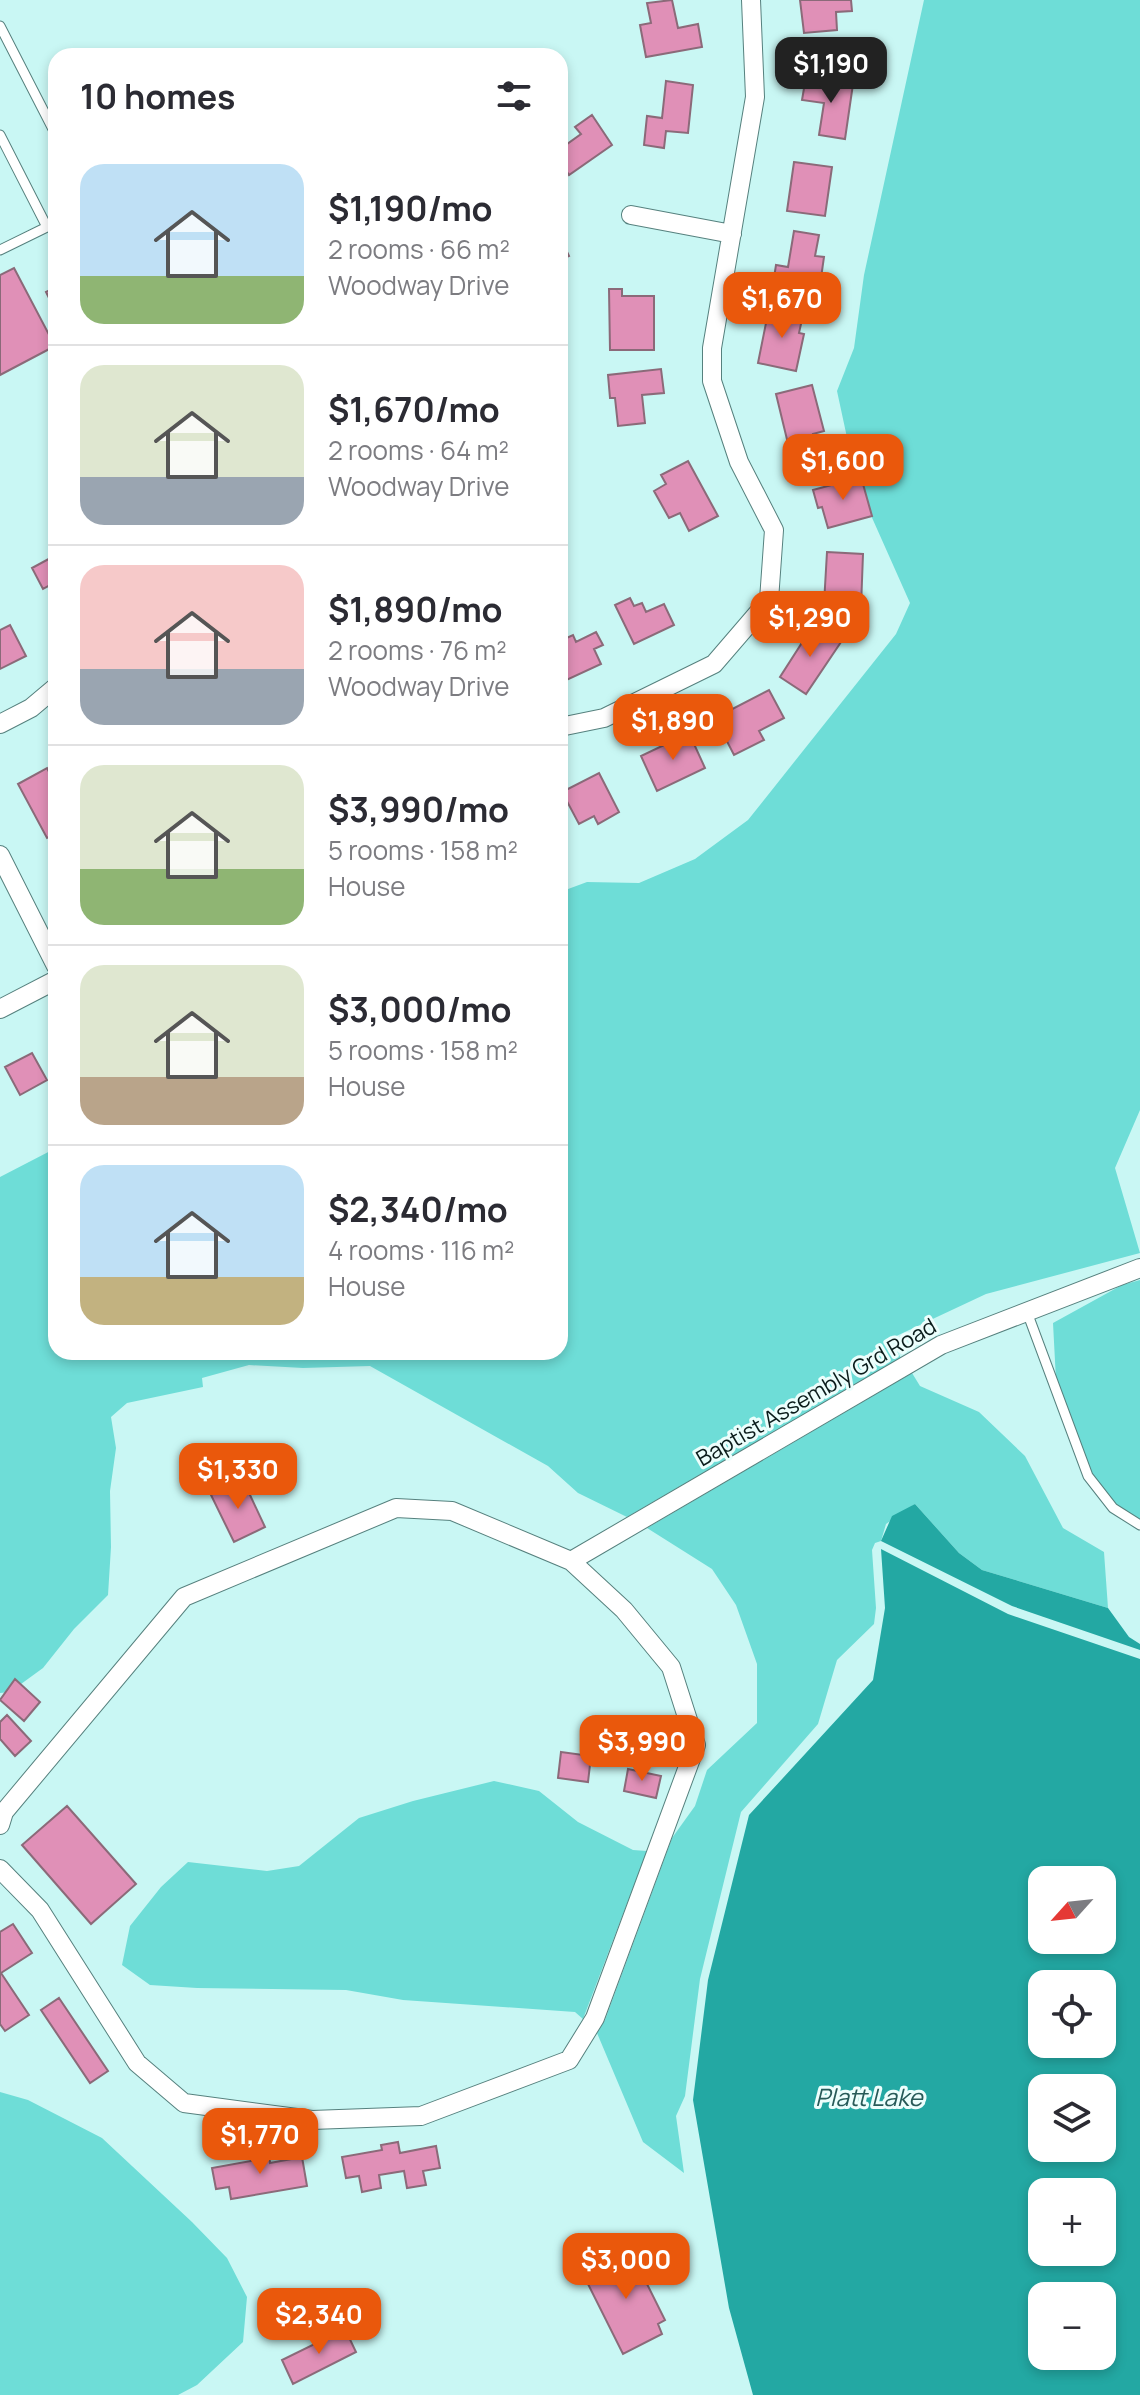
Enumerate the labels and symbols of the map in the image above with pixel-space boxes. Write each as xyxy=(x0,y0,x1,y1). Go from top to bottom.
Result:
pin: $1,190 xyxy=(766,37,896,105)
pin: $1,670 xyxy=(717,272,847,340)
pin: $1,600 xyxy=(778,434,908,502)
pin: $1,290 xyxy=(745,591,875,659)
pin: $1,890 xyxy=(608,694,738,762)
street label: Baptist Assembly Grd Road xyxy=(690,1311,942,1473)
pin: $1,330 xyxy=(173,1443,303,1511)
pin: $3,990 xyxy=(577,1715,707,1783)
north arrow xyxy=(1028,1866,1116,1954)
water label: Platt Lake xyxy=(815,2080,925,2113)
pin: $1,770 xyxy=(195,2108,325,2176)
pin: $3,000 xyxy=(561,2233,691,2301)
pin: $2,340 xyxy=(254,2288,384,2356)

